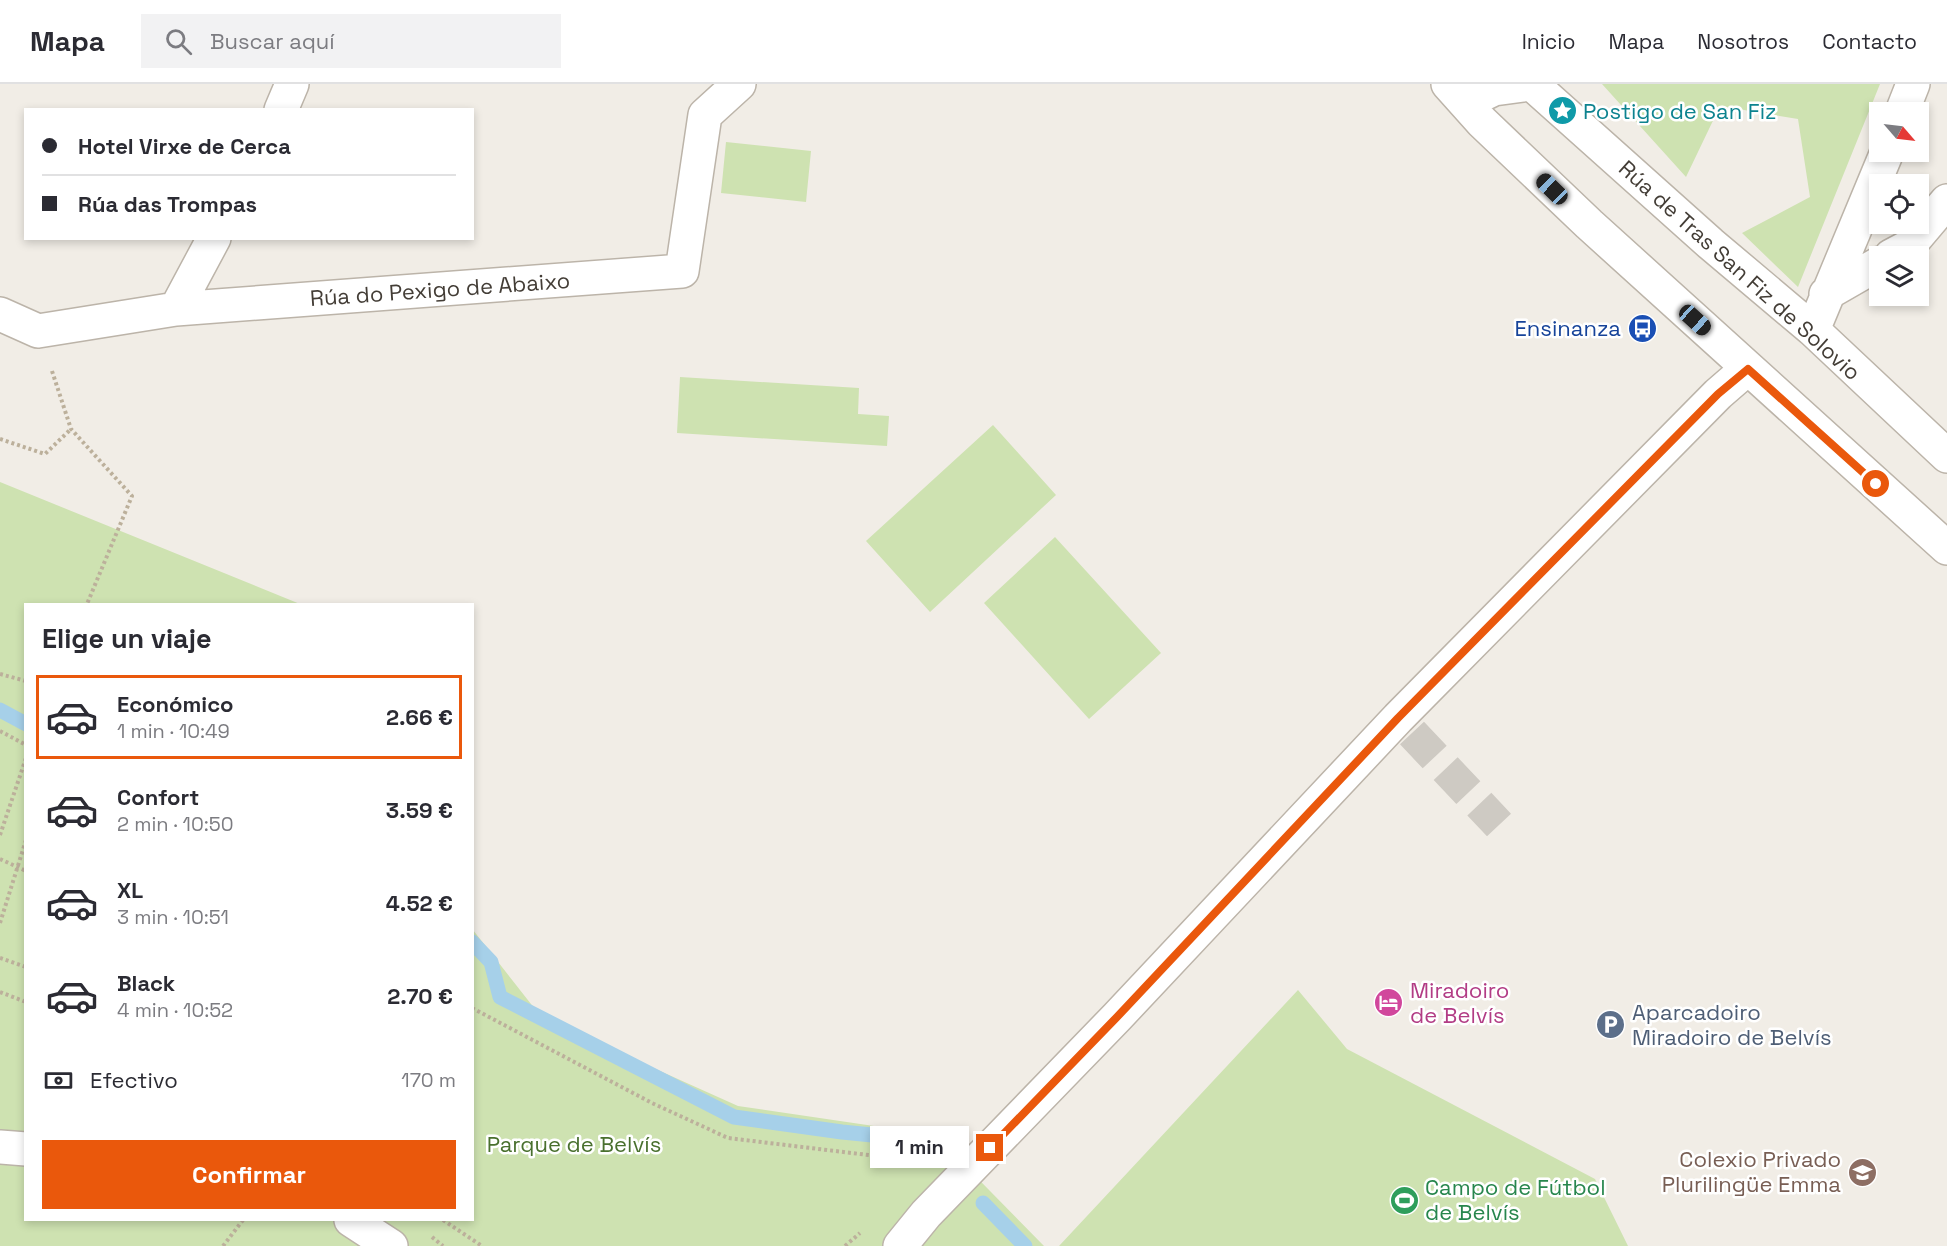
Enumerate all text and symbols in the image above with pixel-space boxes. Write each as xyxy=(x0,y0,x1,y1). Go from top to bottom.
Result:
search box xyxy=(141,14,561,68)
text: Mapa xyxy=(30,23,105,59)
icon: search xyxy=(162,25,195,58)
text: Buscar aquí xyxy=(210,27,335,55)
text: Inicio xyxy=(1522,28,1576,55)
text: Mapa xyxy=(1609,28,1664,55)
text: Nosotros xyxy=(1697,28,1789,55)
text: Contacto xyxy=(1822,28,1917,55)
place icon: Postigo de San Fiz xyxy=(1546,95,1578,127)
place label: Postigo de San Fiz xyxy=(1583,97,1777,125)
north arrow xyxy=(1869,102,1929,162)
map controls xyxy=(1869,102,1929,306)
text: Hotel Virxe de Cerca xyxy=(78,132,291,160)
street label: Rúa de Tras San Fiz de Solovio xyxy=(1613,154,1867,386)
car xyxy=(1533,170,1571,208)
button: locate xyxy=(1869,174,1929,234)
text: Rúa das Trompas xyxy=(78,190,257,218)
button: layers xyxy=(1869,246,1929,306)
street label: Rúa do Pexigo de Abaixo xyxy=(309,266,571,312)
car xyxy=(1676,301,1714,339)
bus stop icon: Ensinanza xyxy=(1626,312,1658,344)
place label: Ensinanza xyxy=(1514,314,1621,342)
route start xyxy=(1862,470,1889,497)
text: Elige un viaje xyxy=(42,621,212,656)
icon: car xyxy=(45,690,99,744)
text: Económico xyxy=(117,690,234,718)
text: 2.66 € xyxy=(386,703,453,731)
text: 1 min · 10:49 xyxy=(117,718,230,744)
icon: car xyxy=(45,783,99,837)
text: Confort xyxy=(117,783,199,811)
text: 3.59 € xyxy=(386,796,453,824)
text: 2 min · 10:50 xyxy=(117,811,234,837)
icon: car xyxy=(45,876,99,930)
text: XL xyxy=(117,876,143,904)
text: 4.52 € xyxy=(386,889,453,917)
text: 3 min · 10:51 xyxy=(117,904,229,930)
icon: car xyxy=(45,969,99,1023)
text: Black xyxy=(117,969,175,997)
place label: Miradoiro de Belvís xyxy=(1410,976,1509,1029)
text: 2.70 € xyxy=(387,982,453,1010)
hotel icon: Miradoiro de Belvís xyxy=(1373,987,1405,1019)
text: 4 min · 10:52 xyxy=(117,997,233,1023)
place label: Aparcadoiro Miradoiro de Belvís xyxy=(1632,998,1832,1051)
parking icon: Aparcadoiro Miradoiro de Belvís xyxy=(1595,1009,1627,1041)
icon: cash xyxy=(42,1064,75,1097)
text: Efectivo xyxy=(90,1066,178,1094)
text: 170 m xyxy=(401,1067,456,1093)
callout: 1 min xyxy=(870,1127,969,1169)
park label: Parque de Belvís xyxy=(487,1130,661,1158)
text: 1 min xyxy=(895,1134,944,1160)
route end xyxy=(976,1134,1003,1161)
button: Confirmar xyxy=(42,1140,456,1209)
place label: Colexio Privado Plurilingüe Emma xyxy=(1662,1145,1841,1198)
school or university icon: Colexio Privado Plurilingüe Emma xyxy=(1846,1156,1878,1188)
place label: Campo de Fútbol de Belvís xyxy=(1425,1173,1606,1226)
sports icon: Campo de Fútbol de Belvís xyxy=(1388,1184,1420,1216)

